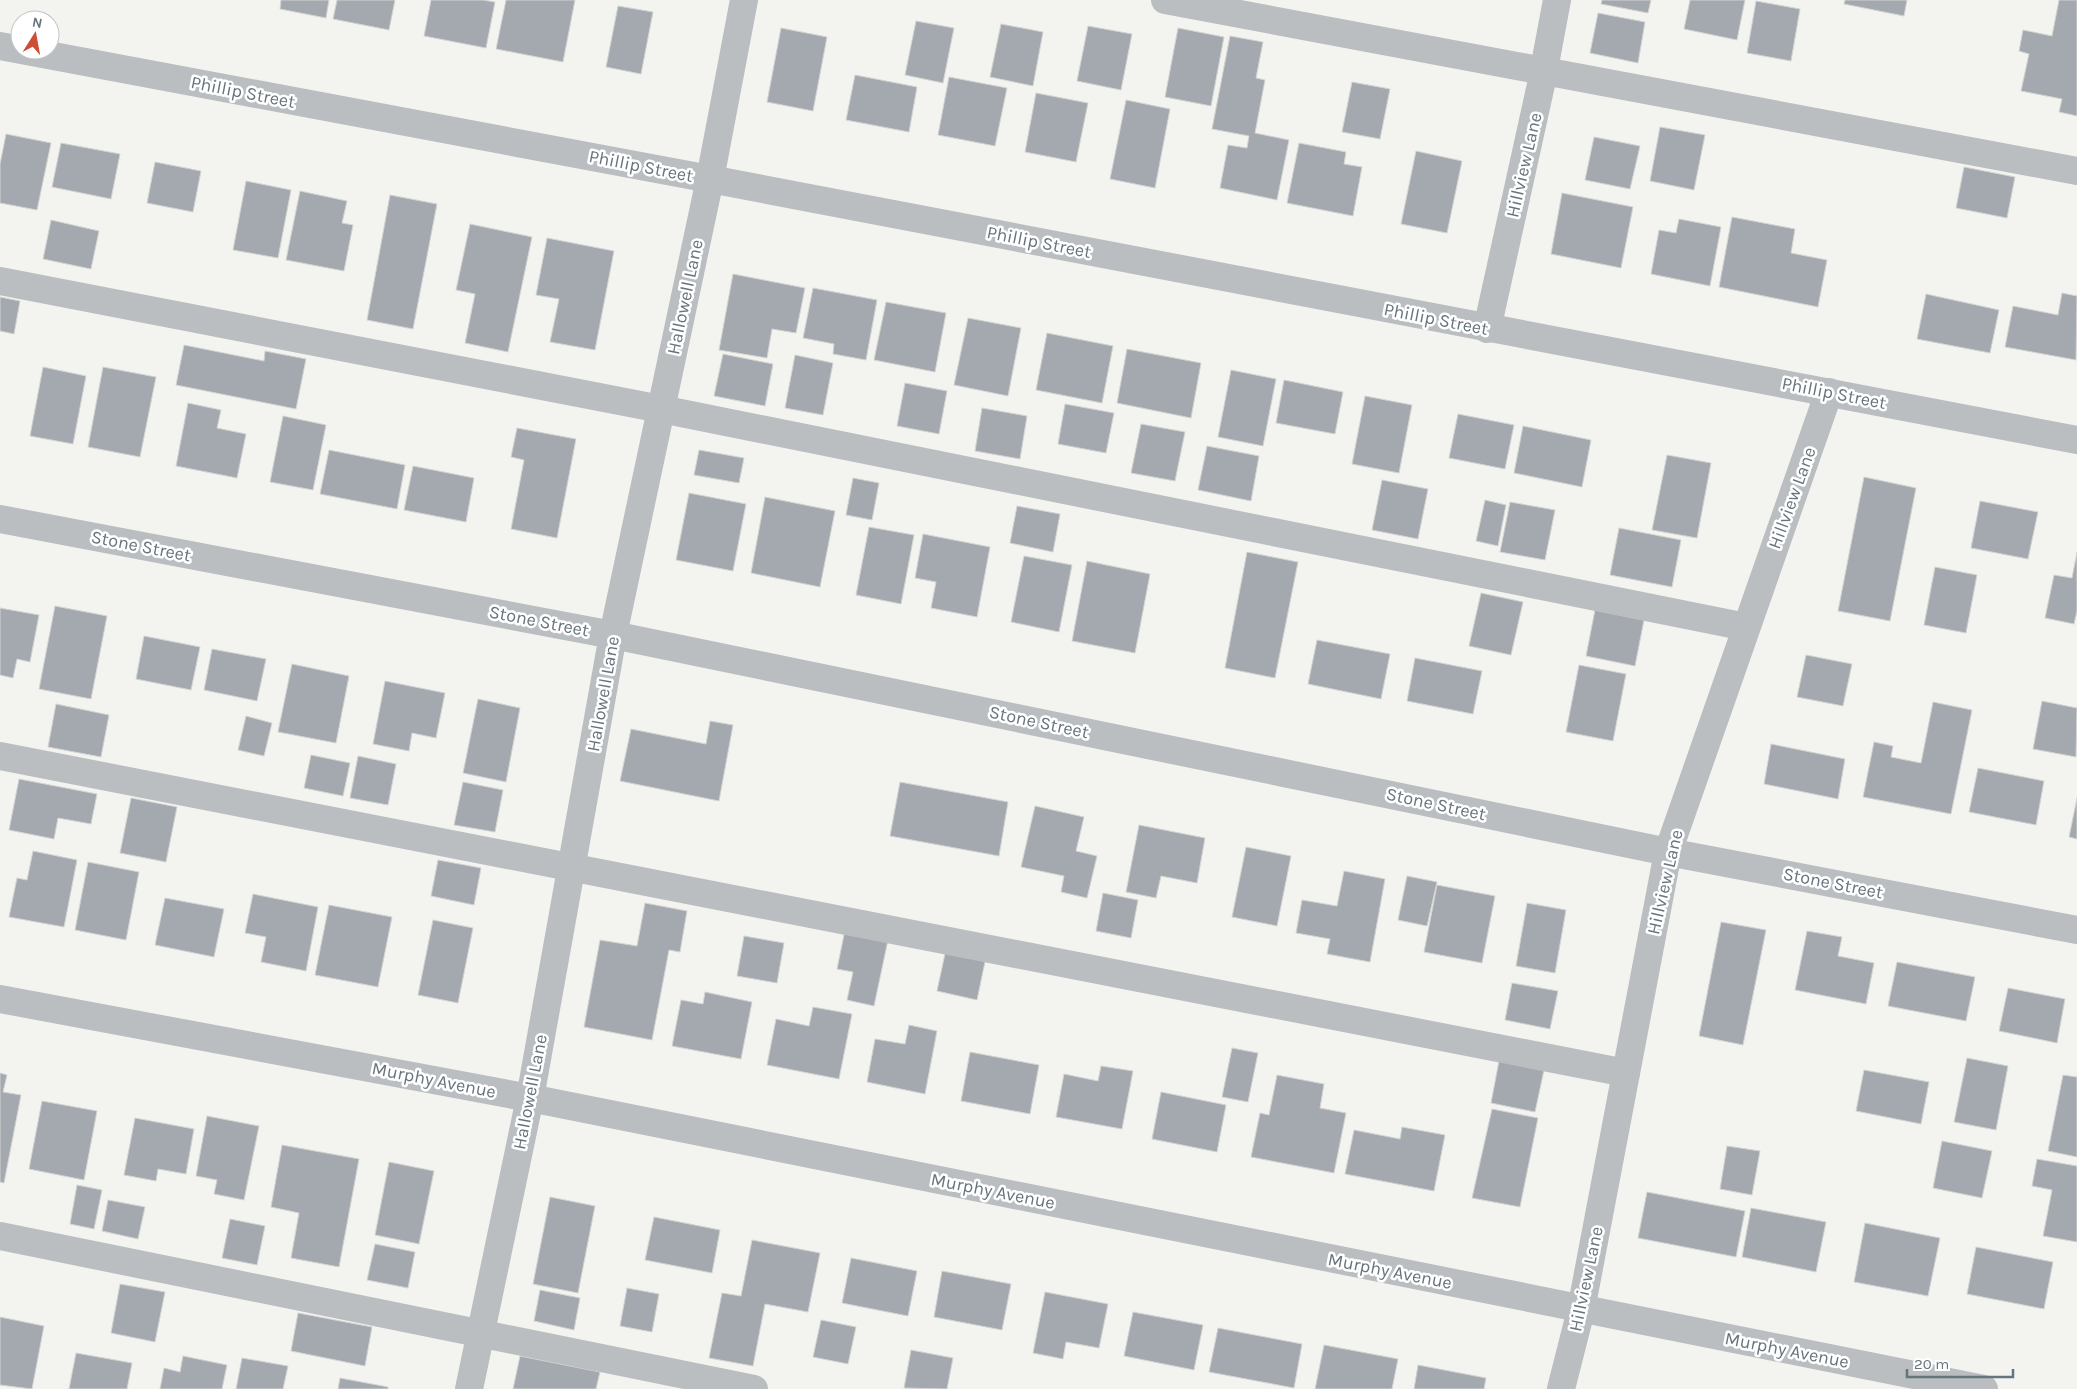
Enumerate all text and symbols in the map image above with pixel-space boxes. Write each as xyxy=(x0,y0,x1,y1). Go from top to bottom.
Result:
north arrow xyxy=(10,10,60,60)
text: N xyxy=(31,13,44,32)
street label: Phillip Street xyxy=(189,71,297,113)
street label: Hillview Lane xyxy=(1501,110,1547,220)
street label: Phillip Street xyxy=(587,145,695,187)
street label: Phillip Street xyxy=(985,221,1093,263)
street label: Hallowell Lane xyxy=(662,238,708,356)
street label: Phillip Street xyxy=(1382,298,1490,340)
street label: Phillip Street xyxy=(1780,372,1888,414)
street label: Hillview Lane xyxy=(1763,444,1821,552)
street label: Stone Street xyxy=(89,526,193,567)
street label: Stone Street xyxy=(487,601,591,642)
street label: Hallowell Lane xyxy=(582,635,624,753)
street label: Stone Street xyxy=(987,701,1091,743)
street label: Stone Street xyxy=(1384,783,1488,825)
street label: Hillview Lane xyxy=(1642,827,1688,937)
street label: Stone Street xyxy=(1781,863,1885,904)
street label: Hallowell Lane xyxy=(508,1033,552,1151)
street label: Murphy Avenue xyxy=(370,1057,498,1103)
street label: Murphy Avenue xyxy=(929,1168,1057,1214)
street label: Hillview Lane xyxy=(1564,1224,1608,1334)
street label: Murphy Avenue xyxy=(1326,1248,1454,1294)
street label: Murphy Avenue xyxy=(1723,1327,1851,1373)
scale bar xyxy=(1907,1346,2013,1378)
text: 20 m xyxy=(1914,1355,1949,1373)

